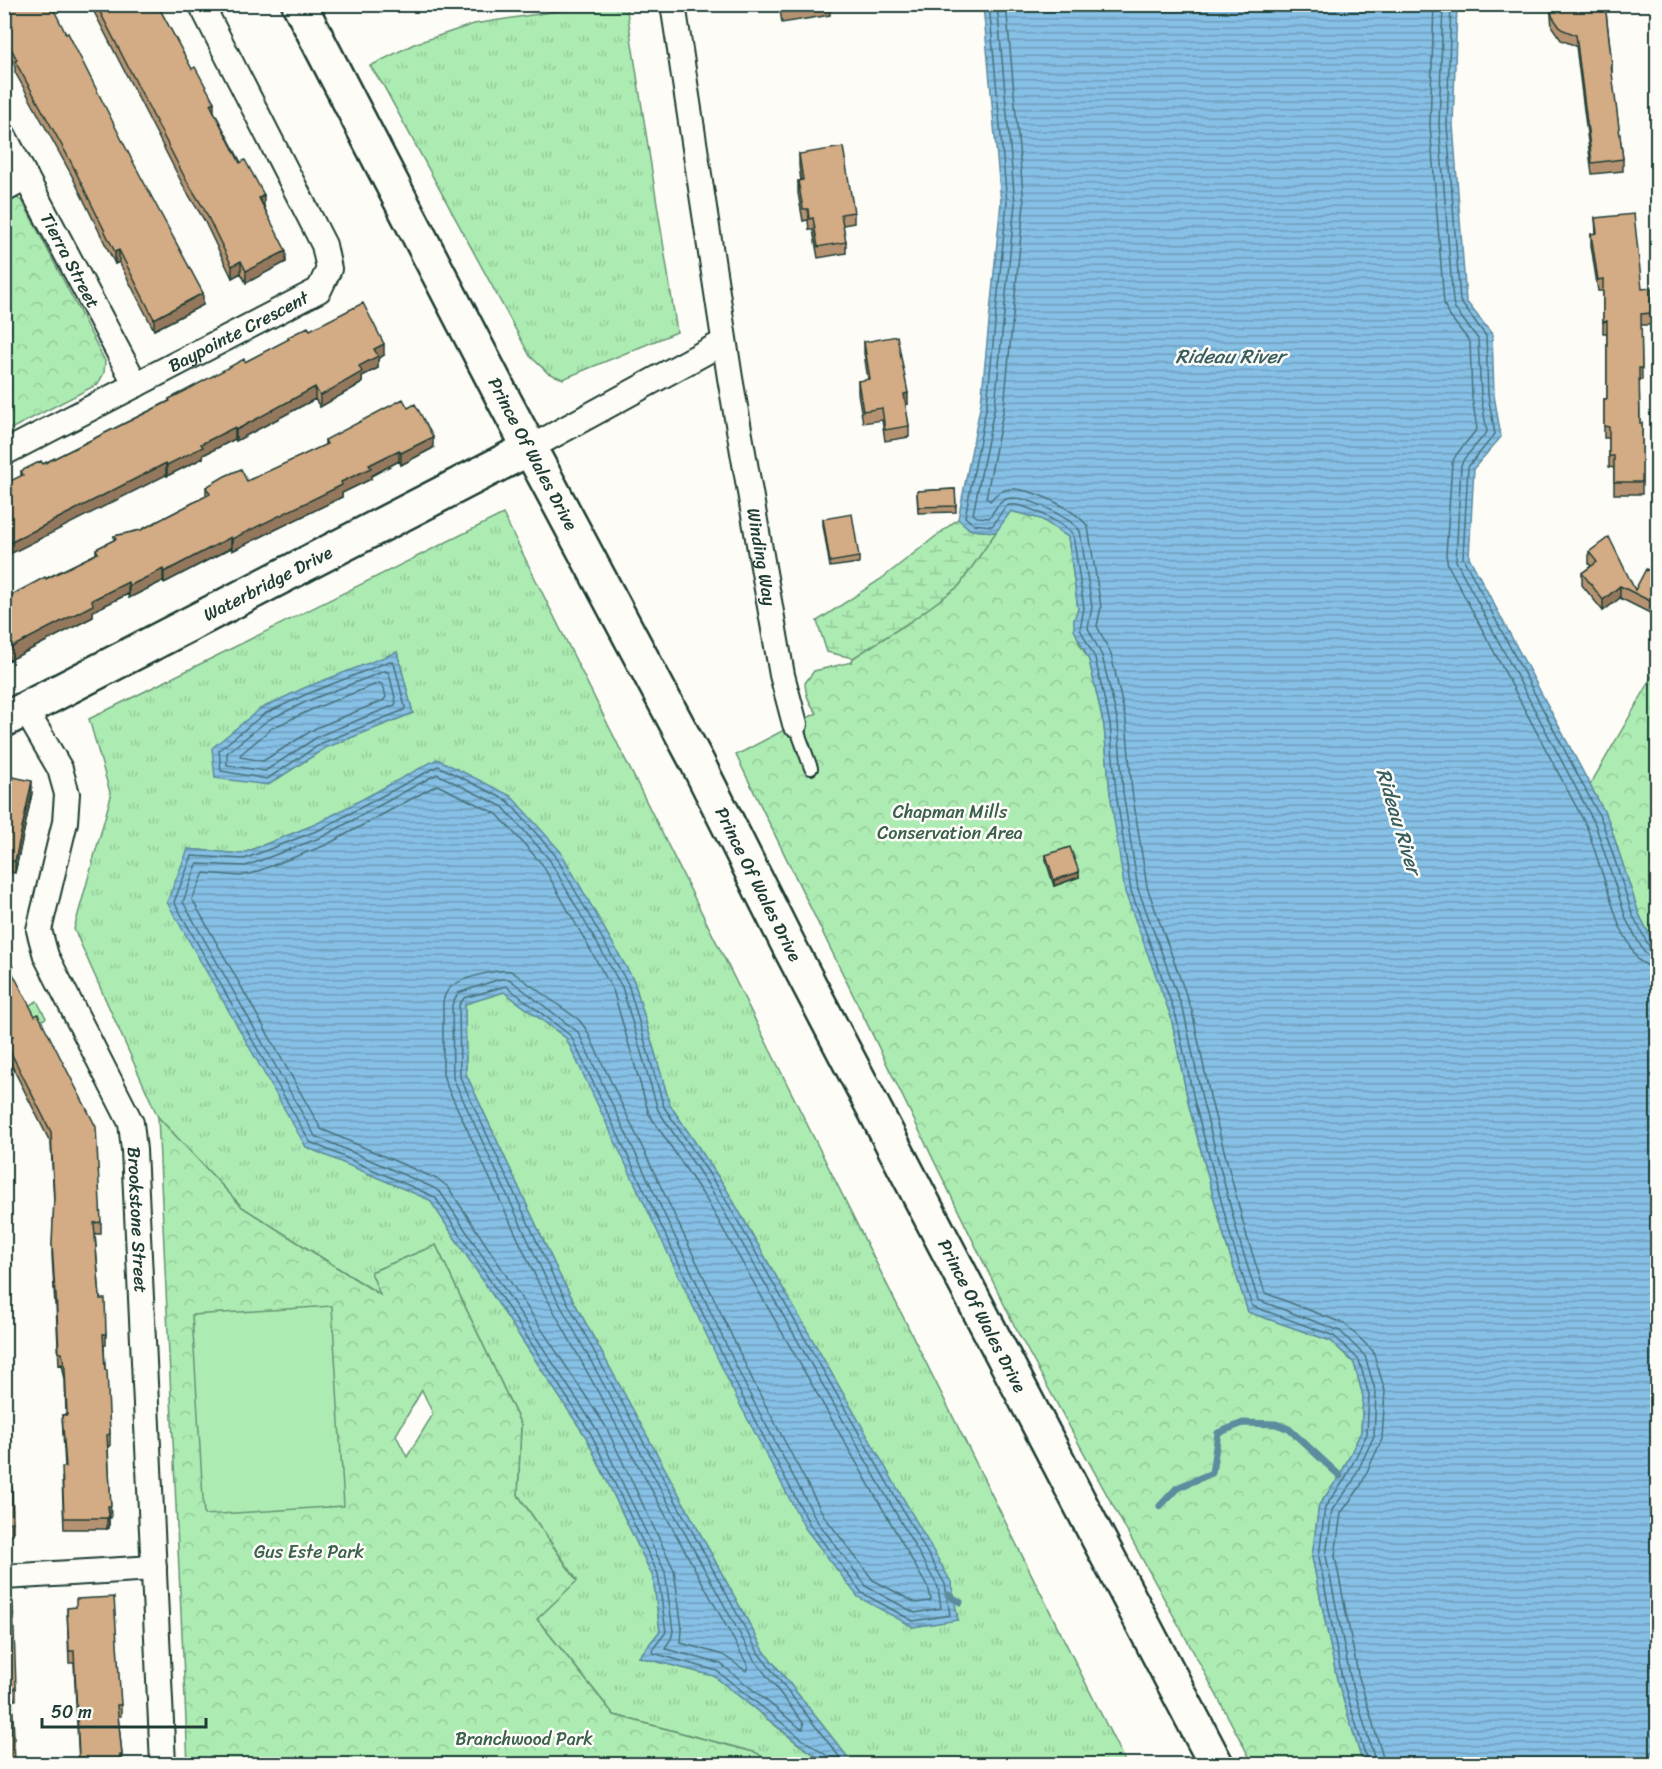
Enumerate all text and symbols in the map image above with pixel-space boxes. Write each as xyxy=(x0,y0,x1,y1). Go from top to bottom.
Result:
street label: Tierra Street xyxy=(31,207,109,315)
street label: Baypointe Crescent xyxy=(162,282,315,381)
water label: Rideau River xyxy=(1175,339,1288,374)
street label: Prince Of Wales Drive xyxy=(479,371,587,537)
street label: Winding Way xyxy=(737,506,786,609)
street label: Waterbridge Drive xyxy=(197,537,339,630)
water label: Rideau River xyxy=(1366,764,1432,882)
park label: Chapman Mills Conservation Area xyxy=(877,796,1023,849)
street label: Prince Of Wales Drive xyxy=(706,801,811,968)
street label: Brookstone Street xyxy=(118,1146,157,1294)
street label: Prince Of Wales Drive xyxy=(929,1233,1036,1399)
park label: Gus Este Park xyxy=(254,1536,365,1568)
scale bar xyxy=(42,1691,206,1729)
text: 50 m xyxy=(51,1696,92,1728)
park label: Branchwood Park xyxy=(455,1723,593,1755)

